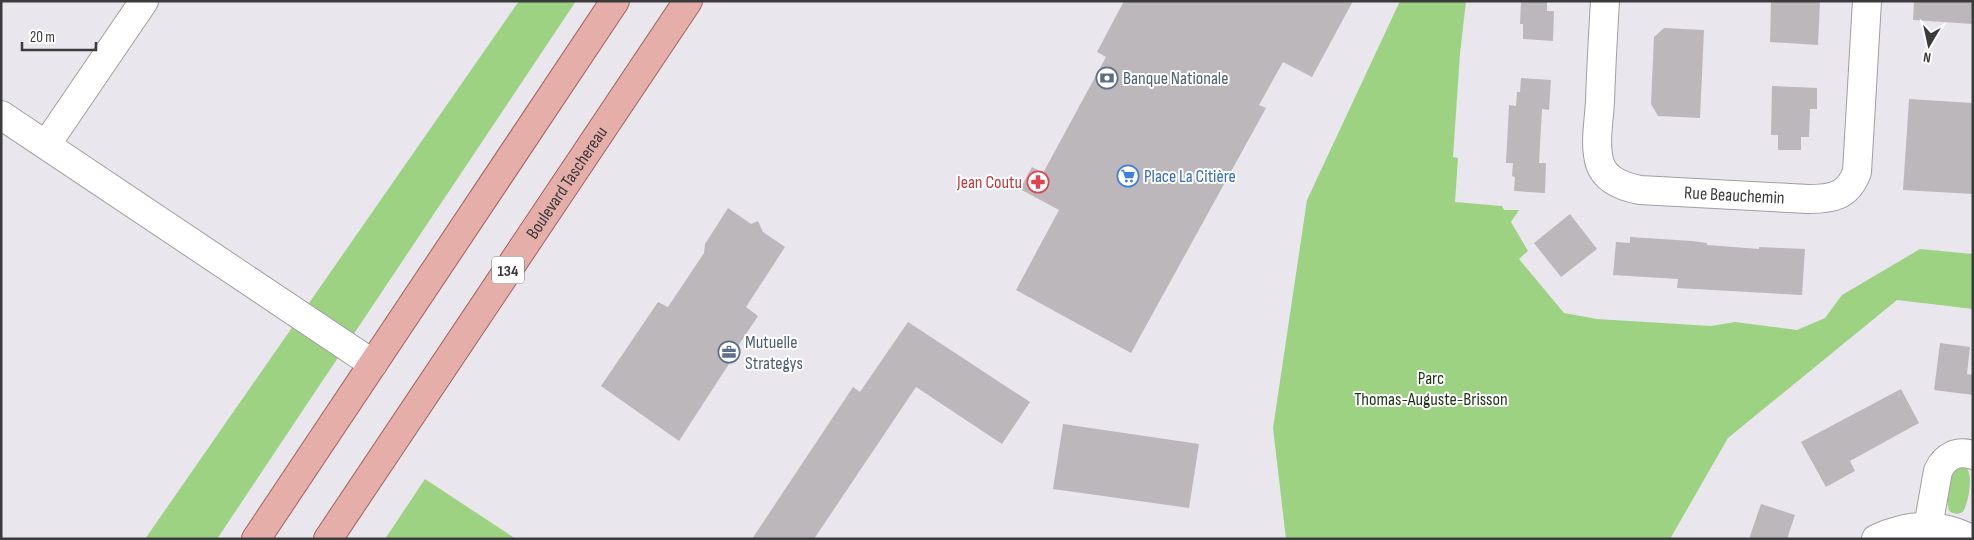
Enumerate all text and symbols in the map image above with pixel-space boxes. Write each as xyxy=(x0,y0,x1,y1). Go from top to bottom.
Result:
scale bar xyxy=(22,20,96,52)
north arrow xyxy=(1904,20,1954,70)
text: 20 m xyxy=(30,28,55,47)
text: N xyxy=(1922,48,1932,66)
bank icon: Banque Nationale xyxy=(1095,66,1119,90)
place label: Banque Nationale xyxy=(1123,68,1228,89)
street label: Boulevard Taschereau xyxy=(522,123,612,243)
supermarket icon: Place La Citière xyxy=(1116,164,1140,188)
place label: Place La Citière xyxy=(1144,166,1236,187)
pharmacy icon: Jean Coutu xyxy=(1026,170,1050,194)
place label: Jean Coutu xyxy=(956,172,1022,193)
street label: Rue Beauchemin xyxy=(1684,182,1785,209)
road number: 134 xyxy=(492,256,524,284)
place label: Mutuelle Strategys xyxy=(745,332,803,374)
office icon: Mutuelle Strategys xyxy=(717,340,741,364)
park label: Parc Thomas-Auguste-Brisson xyxy=(1354,368,1508,410)

